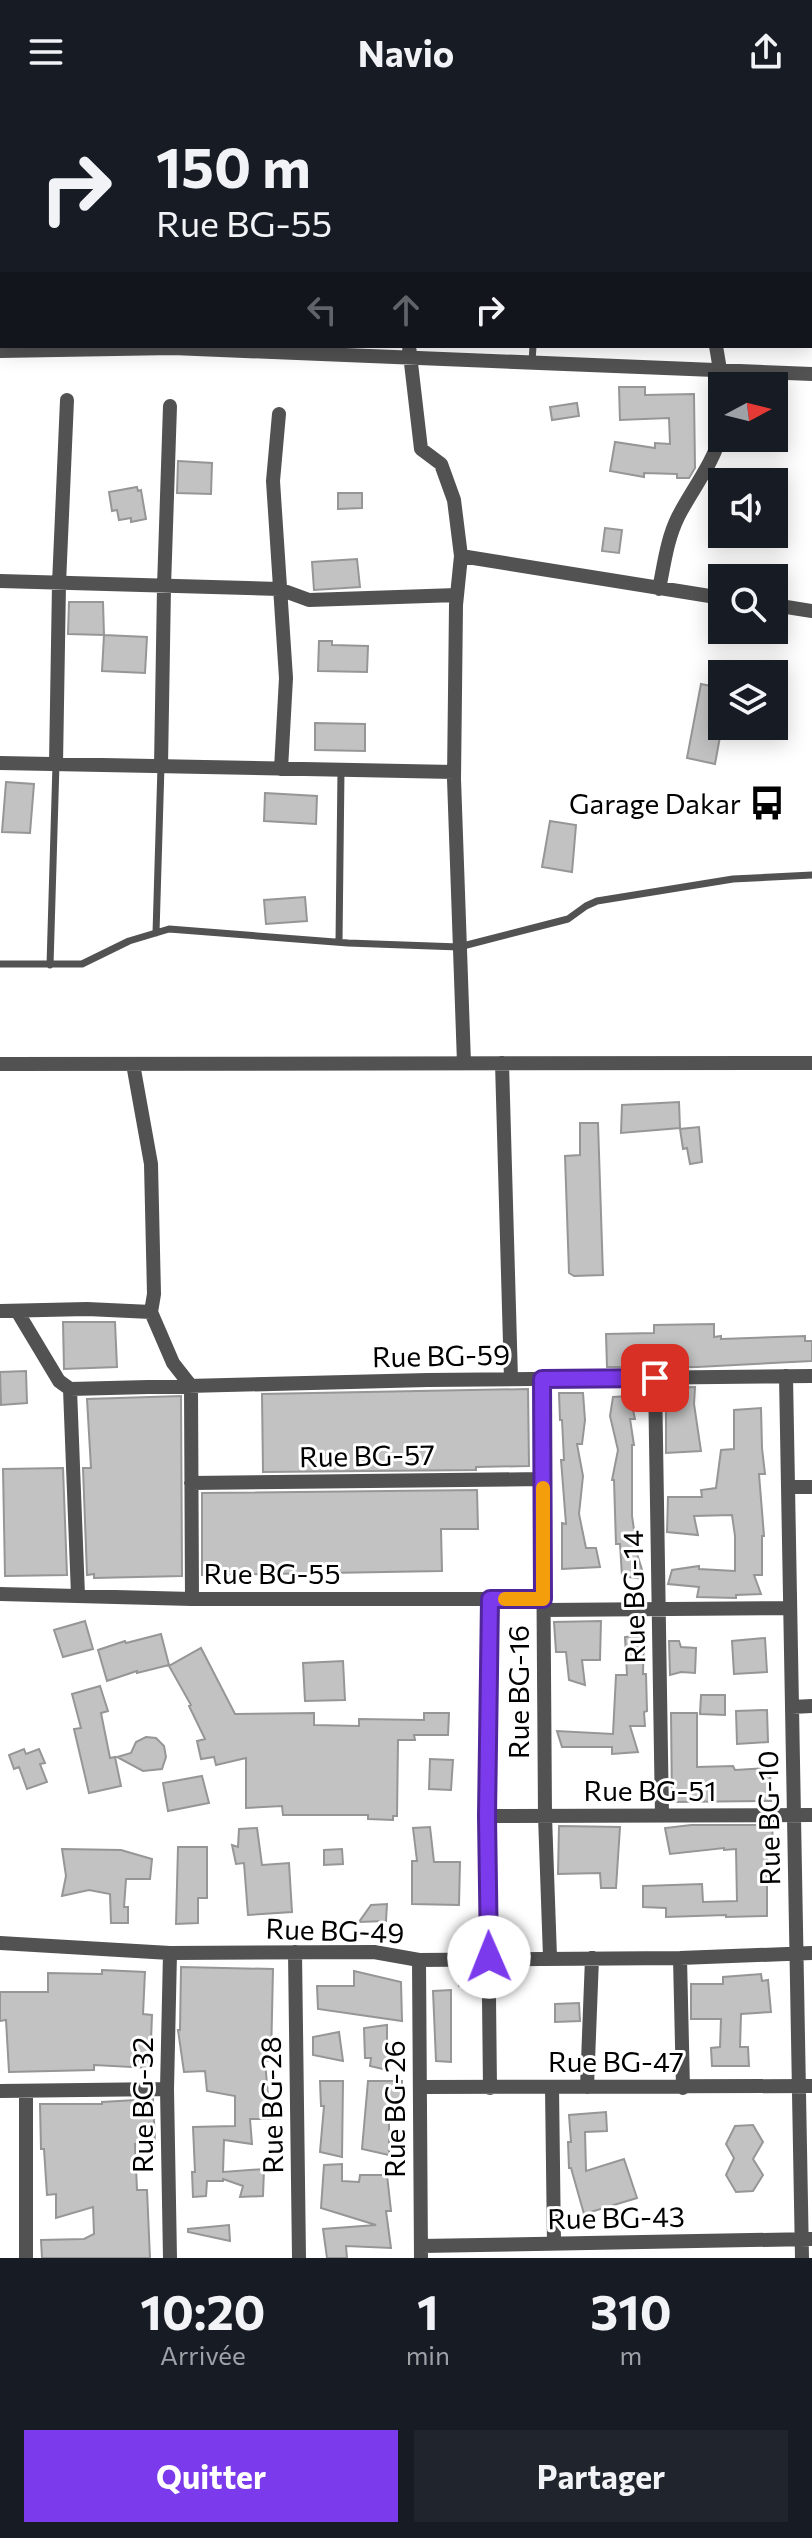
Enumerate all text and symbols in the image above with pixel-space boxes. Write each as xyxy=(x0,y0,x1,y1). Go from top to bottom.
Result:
icon: menu xyxy=(24,30,68,74)
text: Navio xyxy=(358,30,454,74)
icon: share xyxy=(744,30,788,74)
text: 150 m xyxy=(156,131,311,200)
icon: right xyxy=(24,136,128,240)
text: Rue BG-55 xyxy=(156,200,332,244)
icon: left xyxy=(300,288,344,332)
icon: ahead xyxy=(384,288,428,332)
icon: right xyxy=(468,288,512,332)
north arrow xyxy=(708,372,788,452)
map controls xyxy=(708,372,788,740)
button: sound xyxy=(708,468,788,548)
button: search xyxy=(708,564,788,644)
button: layers xyxy=(708,660,788,740)
bus stop icon: Garage Dakar xyxy=(748,784,786,822)
place label: Garage Dakar xyxy=(569,786,741,820)
street label: Rue BG-59 xyxy=(372,1337,510,1373)
pin xyxy=(621,1344,689,1412)
icon: arrive xyxy=(633,1356,677,1400)
street label: Rue BG-57 xyxy=(299,1437,435,1473)
street label: Rue BG-14 xyxy=(615,1530,651,1664)
street label: Rue BG-55 xyxy=(204,1556,340,1590)
street label: Rue BG-16 xyxy=(501,1625,535,1759)
street label: Rue BG-10 xyxy=(750,1750,786,1886)
street label: Rue BG-51 xyxy=(584,1773,716,1807)
street label: Rue BG-49 xyxy=(265,1911,405,1949)
position arrow xyxy=(447,1915,531,1999)
street label: Rue BG-28 xyxy=(253,2036,289,2174)
street label: Rue BG-32 xyxy=(125,2037,159,2173)
street label: Rue BG-26 xyxy=(377,2040,411,2178)
street label: Rue BG-47 xyxy=(548,2044,684,2078)
street label: Rue BG-43 xyxy=(547,2199,685,2235)
text: 10:20 xyxy=(140,2281,265,2340)
text: 1 xyxy=(417,2281,439,2340)
text: 310 xyxy=(590,2281,672,2340)
text: Arrivée xyxy=(160,2339,246,2370)
text: min xyxy=(406,2339,450,2370)
text: m xyxy=(620,2339,642,2370)
button: Quitter xyxy=(24,2430,398,2522)
button: Partager xyxy=(414,2430,788,2522)

